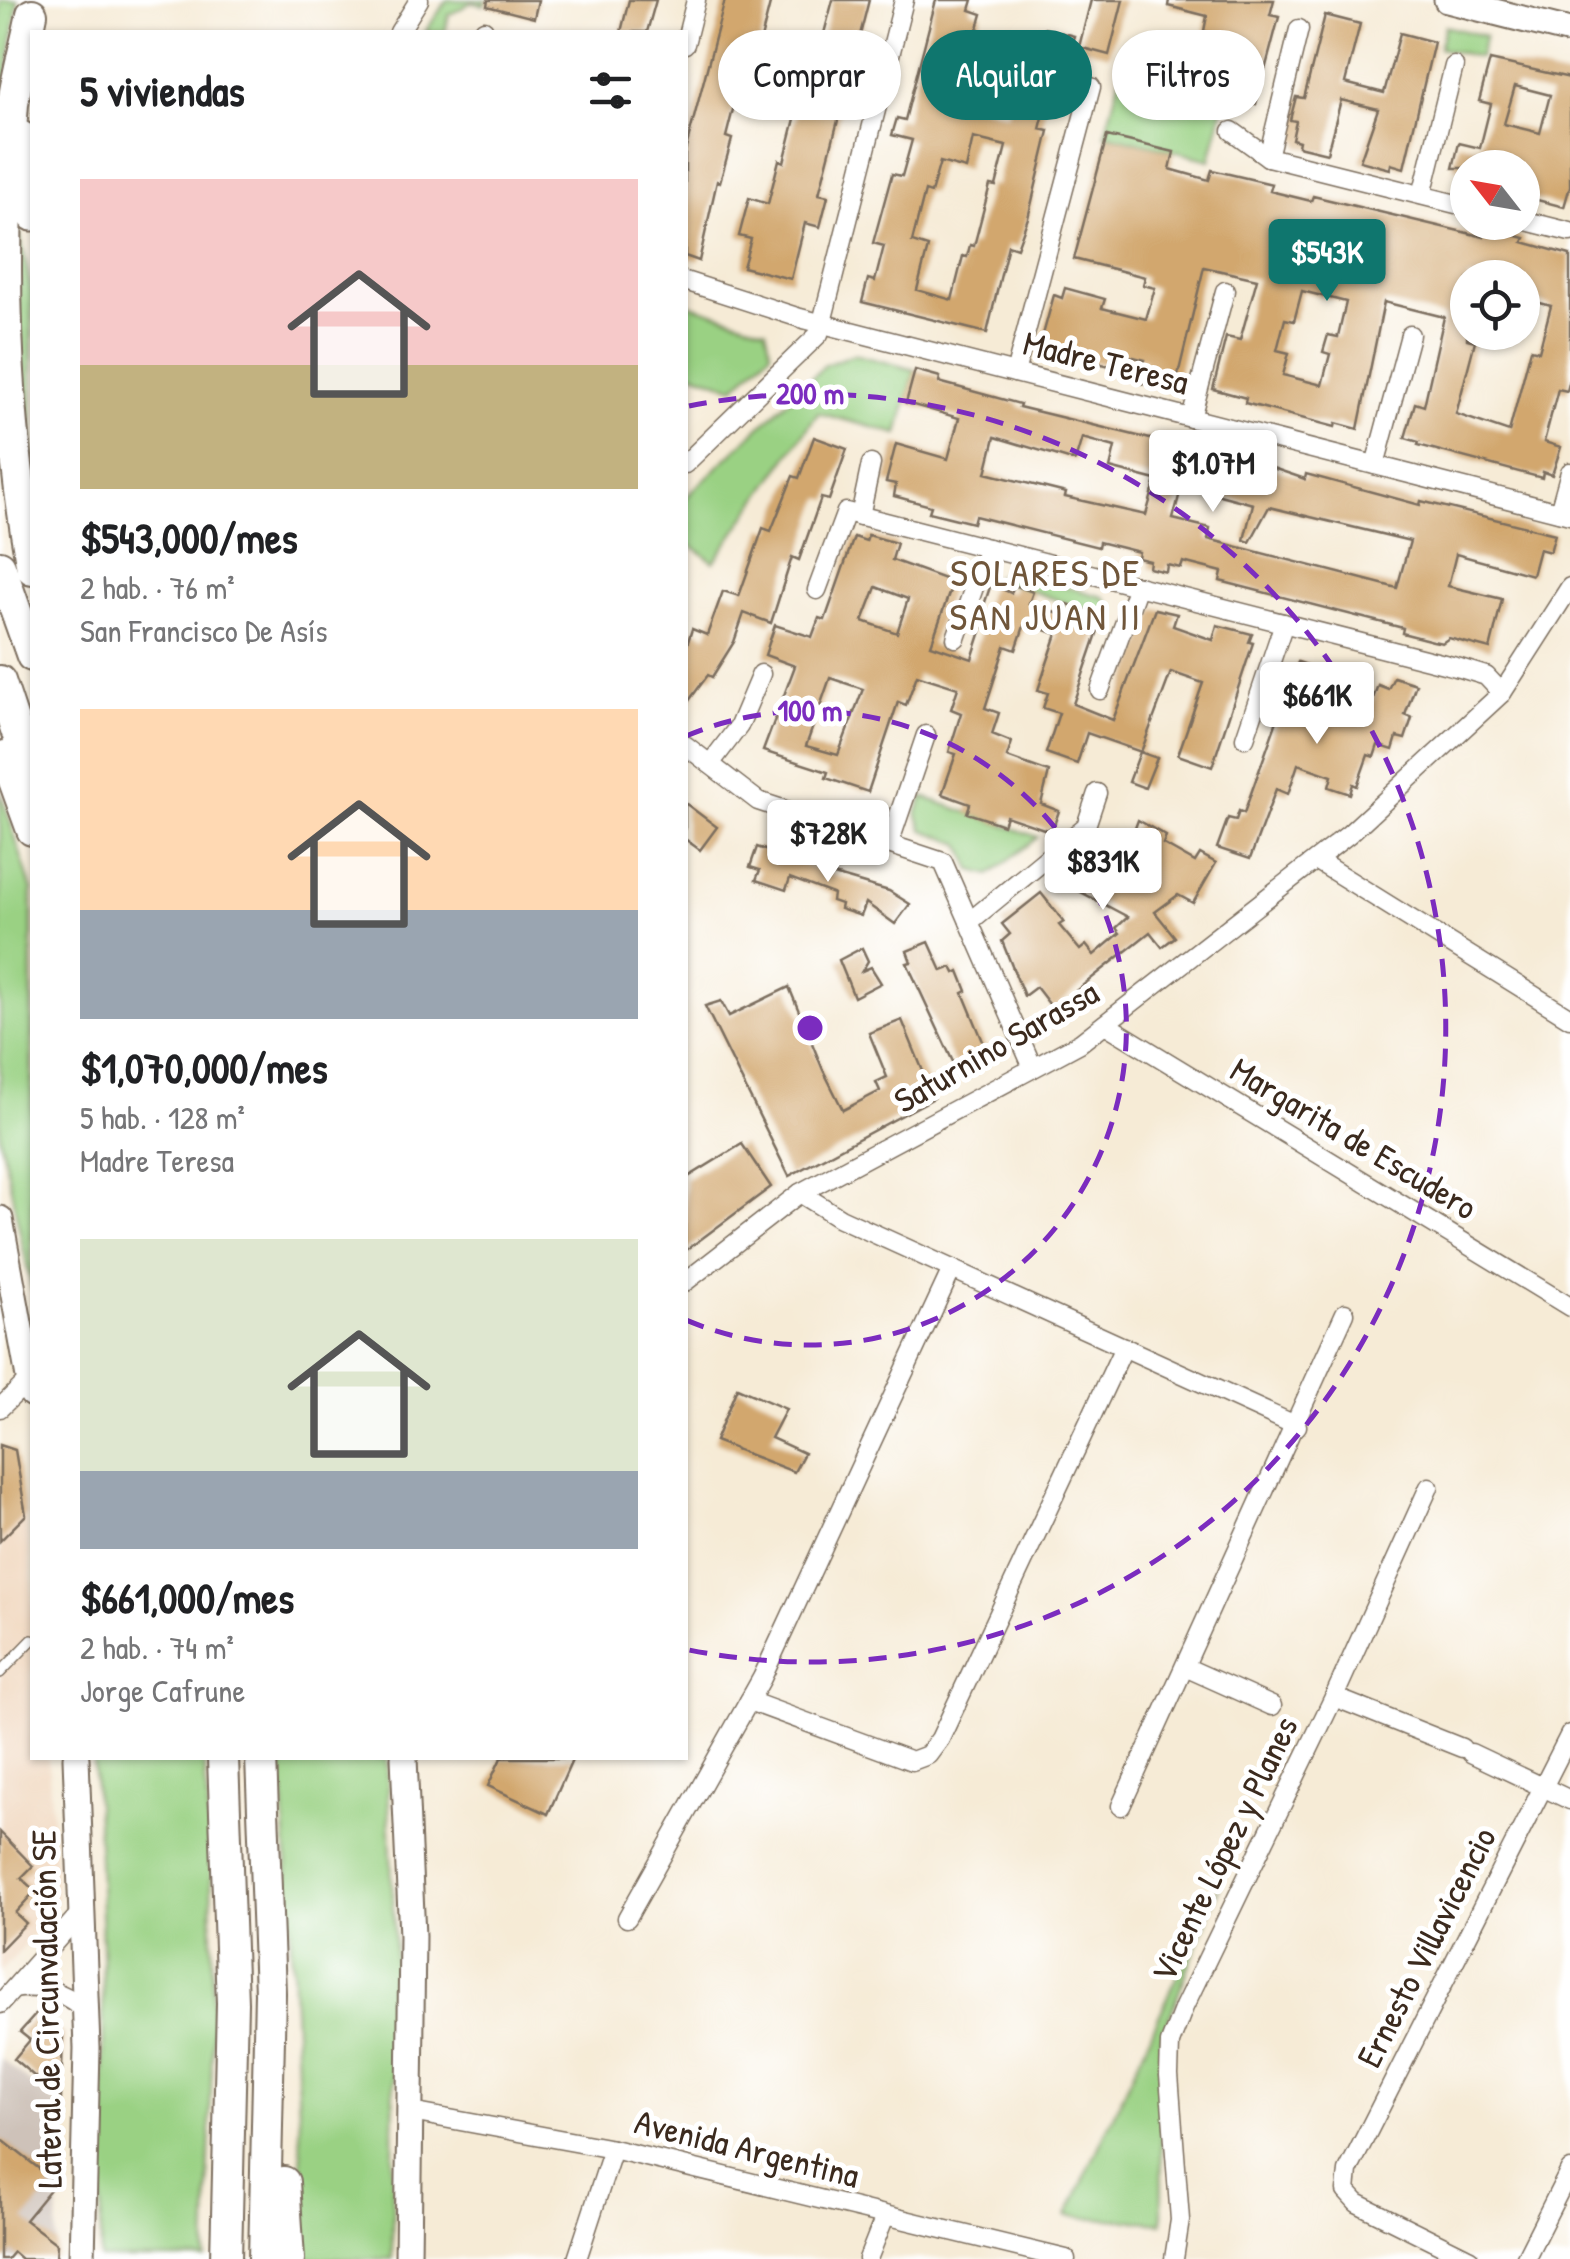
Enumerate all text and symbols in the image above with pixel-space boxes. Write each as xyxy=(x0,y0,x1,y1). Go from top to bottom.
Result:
chip: Comprar xyxy=(718,30,901,120)
chip: Alquilar xyxy=(921,30,1092,120)
chip: Filtros xyxy=(1112,30,1265,120)
text: 5 viviendas xyxy=(80,62,245,119)
icon: filters xyxy=(583,63,638,118)
north arrow xyxy=(1450,150,1540,240)
map controls xyxy=(1450,150,1540,350)
pin: $543K xyxy=(1257,219,1397,304)
text: $543K xyxy=(1291,230,1363,273)
icon: home xyxy=(269,244,449,424)
button: locate xyxy=(1450,260,1540,350)
street label: Madre Teresa xyxy=(1019,319,1194,405)
text: 200 m xyxy=(776,373,844,413)
pin: $1.07M xyxy=(1132,430,1294,515)
text: $1.07M xyxy=(1171,441,1255,484)
text: $543,000/mes xyxy=(80,509,298,566)
district label: SOLARES DE SAN JUAN II xyxy=(950,546,1142,642)
text: 2 hab. · 76 m² xyxy=(80,566,235,609)
text: San Francisco De Asís xyxy=(80,609,328,652)
pin: $661K xyxy=(1247,662,1387,747)
text: $661K xyxy=(1282,673,1352,716)
text: 100 m xyxy=(777,690,843,730)
icon: home xyxy=(269,774,449,954)
pin: $728K xyxy=(758,800,898,885)
text: $728K xyxy=(789,811,867,854)
pin: $831K xyxy=(1033,828,1173,913)
text: $831K xyxy=(1067,839,1139,882)
street label: Saturnino Sarassa xyxy=(885,968,1107,1124)
centre of rings xyxy=(792,1010,828,1046)
text: $1,070,000/mes xyxy=(80,1039,328,1096)
street label: Margarita de Escudero xyxy=(1222,1046,1486,1230)
text: 5 hab. · 128 m² xyxy=(80,1096,245,1139)
text: Madre Teresa xyxy=(80,1139,234,1182)
icon: home xyxy=(269,1304,449,1484)
text: $661,000/mes xyxy=(80,1569,294,1626)
text: 2 hab. · 74 m² xyxy=(80,1626,234,1669)
text: Jorge Cafrune xyxy=(80,1669,245,1712)
street label: Vicente López y Planes xyxy=(1139,1708,1309,1990)
street label: Ernesto Villavicencio xyxy=(1345,1819,1507,2075)
street label: Lateral de Circunvalación SE xyxy=(19,1829,73,2189)
street label: Avenida Argentina xyxy=(630,2097,864,2199)

